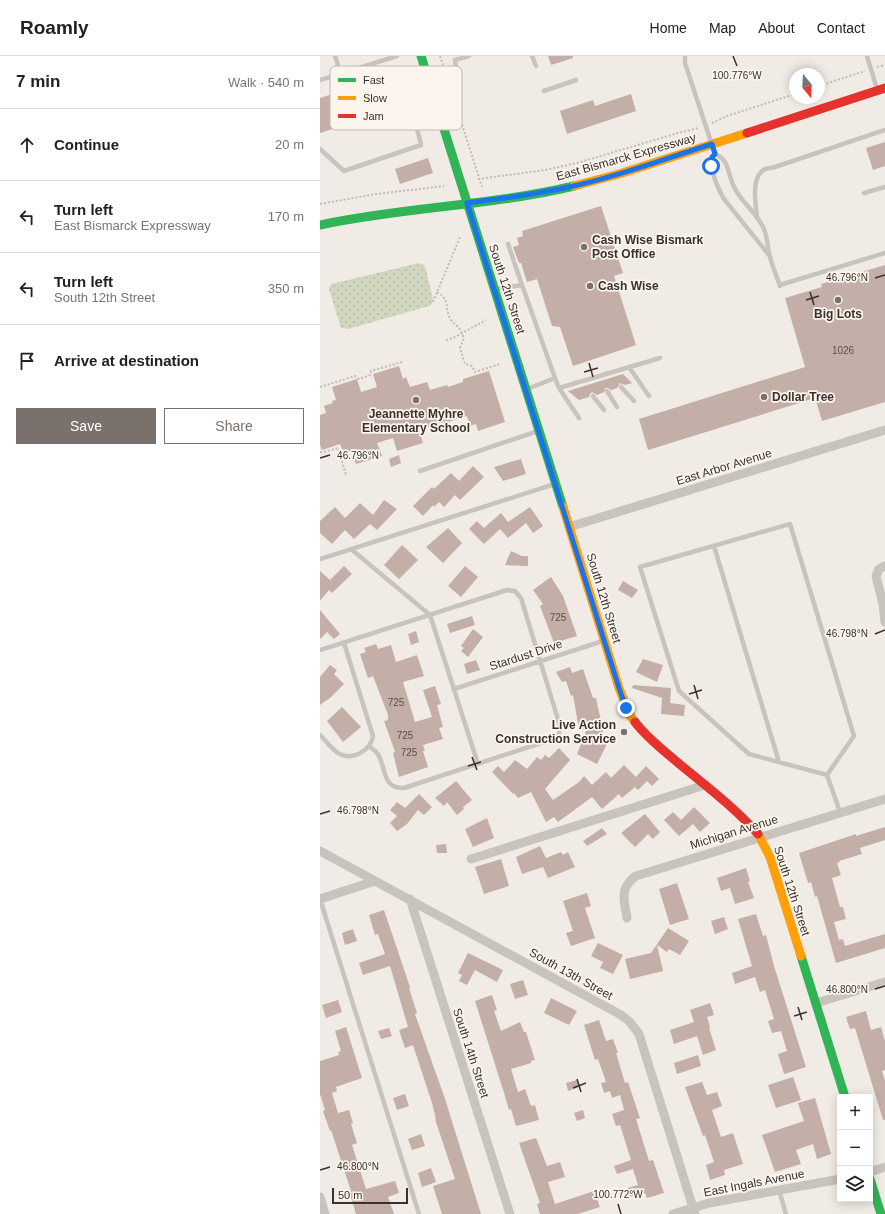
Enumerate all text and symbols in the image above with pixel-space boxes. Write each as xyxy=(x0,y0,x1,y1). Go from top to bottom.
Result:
text: Roamly xyxy=(20,17,89,38)
text: Home xyxy=(650,20,687,36)
text: Map xyxy=(709,20,736,36)
text: About xyxy=(758,20,795,36)
text: Contact xyxy=(817,20,865,36)
legend xyxy=(330,66,462,130)
north arrow xyxy=(789,68,825,104)
text: 100.776°W xyxy=(712,70,762,81)
text: 7 min xyxy=(16,72,60,91)
text: Fast xyxy=(363,74,384,86)
text: Walk · 540 m xyxy=(228,75,304,90)
text: Slow xyxy=(363,92,387,104)
text: Jam xyxy=(363,110,384,122)
street label: East Bismarck Expressway xyxy=(555,130,697,184)
icon: ahead xyxy=(16,134,38,156)
text: Continue xyxy=(54,136,119,153)
text: 20 m xyxy=(275,137,304,152)
route start xyxy=(702,157,720,175)
text: Turn left xyxy=(54,201,113,218)
icon: left xyxy=(16,206,38,228)
text: 170 m xyxy=(268,209,304,224)
text: East Bismarck Expressway xyxy=(54,218,211,233)
place label: Cash Wise Bismark Post Office xyxy=(592,233,704,261)
street label: South 12th Street xyxy=(486,242,528,336)
marker: Cash Wise Bismark Post Office xyxy=(579,242,589,252)
text: 46.796°N xyxy=(826,272,868,283)
text: Turn left xyxy=(54,273,113,290)
icon: left xyxy=(16,278,38,300)
place label: Cash Wise xyxy=(598,279,659,293)
text: 350 m xyxy=(268,281,304,296)
marker: Cash Wise xyxy=(585,281,595,291)
text: South 12th Street xyxy=(54,290,155,305)
marker: Big Lots xyxy=(833,295,843,305)
place label: Big Lots xyxy=(814,307,862,321)
house number: 1026 xyxy=(832,345,855,356)
icon: arrive xyxy=(16,350,38,372)
text: Arrive at destination xyxy=(54,352,199,369)
place label: Dollar Tree xyxy=(772,390,834,404)
marker: Dollar Tree xyxy=(759,392,769,402)
marker: Jeannette Myhre Elementary School xyxy=(411,395,421,405)
place label: Jeannette Myhre Elementary School xyxy=(362,407,470,435)
button: Save xyxy=(16,408,156,444)
button: Share xyxy=(164,408,304,444)
street label: East Arbor Avenue xyxy=(675,446,774,488)
text: 46.796°N xyxy=(337,450,379,461)
street label: South 12th Street xyxy=(584,551,625,645)
house number: 725 xyxy=(550,612,567,623)
text: 46.798°N xyxy=(826,628,868,639)
street label: Stardust Drive xyxy=(488,636,565,673)
house number: 725 xyxy=(388,697,405,708)
route end xyxy=(617,699,635,717)
place label: Live Action Construction Service xyxy=(495,718,616,746)
marker: Live Action Construction Service xyxy=(619,727,629,737)
house number: 725 xyxy=(397,730,414,741)
house number: 725 xyxy=(401,747,418,758)
text: 46.798°N xyxy=(337,805,379,816)
street label: Michigan Avenue xyxy=(688,812,780,852)
street label: South 12th Street xyxy=(771,844,813,938)
street label: South 13th Street xyxy=(527,945,616,1003)
text: 46.800°N xyxy=(826,984,868,995)
street label: South 14th Street xyxy=(450,1006,492,1100)
map controls xyxy=(837,1094,873,1202)
button: + xyxy=(837,1094,873,1130)
button: − xyxy=(837,1130,873,1166)
text: 46.800°N xyxy=(337,1161,379,1172)
street label: East Ingals Avenue xyxy=(702,1166,806,1200)
button: layers xyxy=(837,1166,873,1202)
scale bar xyxy=(332,1186,408,1205)
text: 50 m xyxy=(338,1189,362,1201)
text: 100.772°W xyxy=(593,1189,643,1200)

